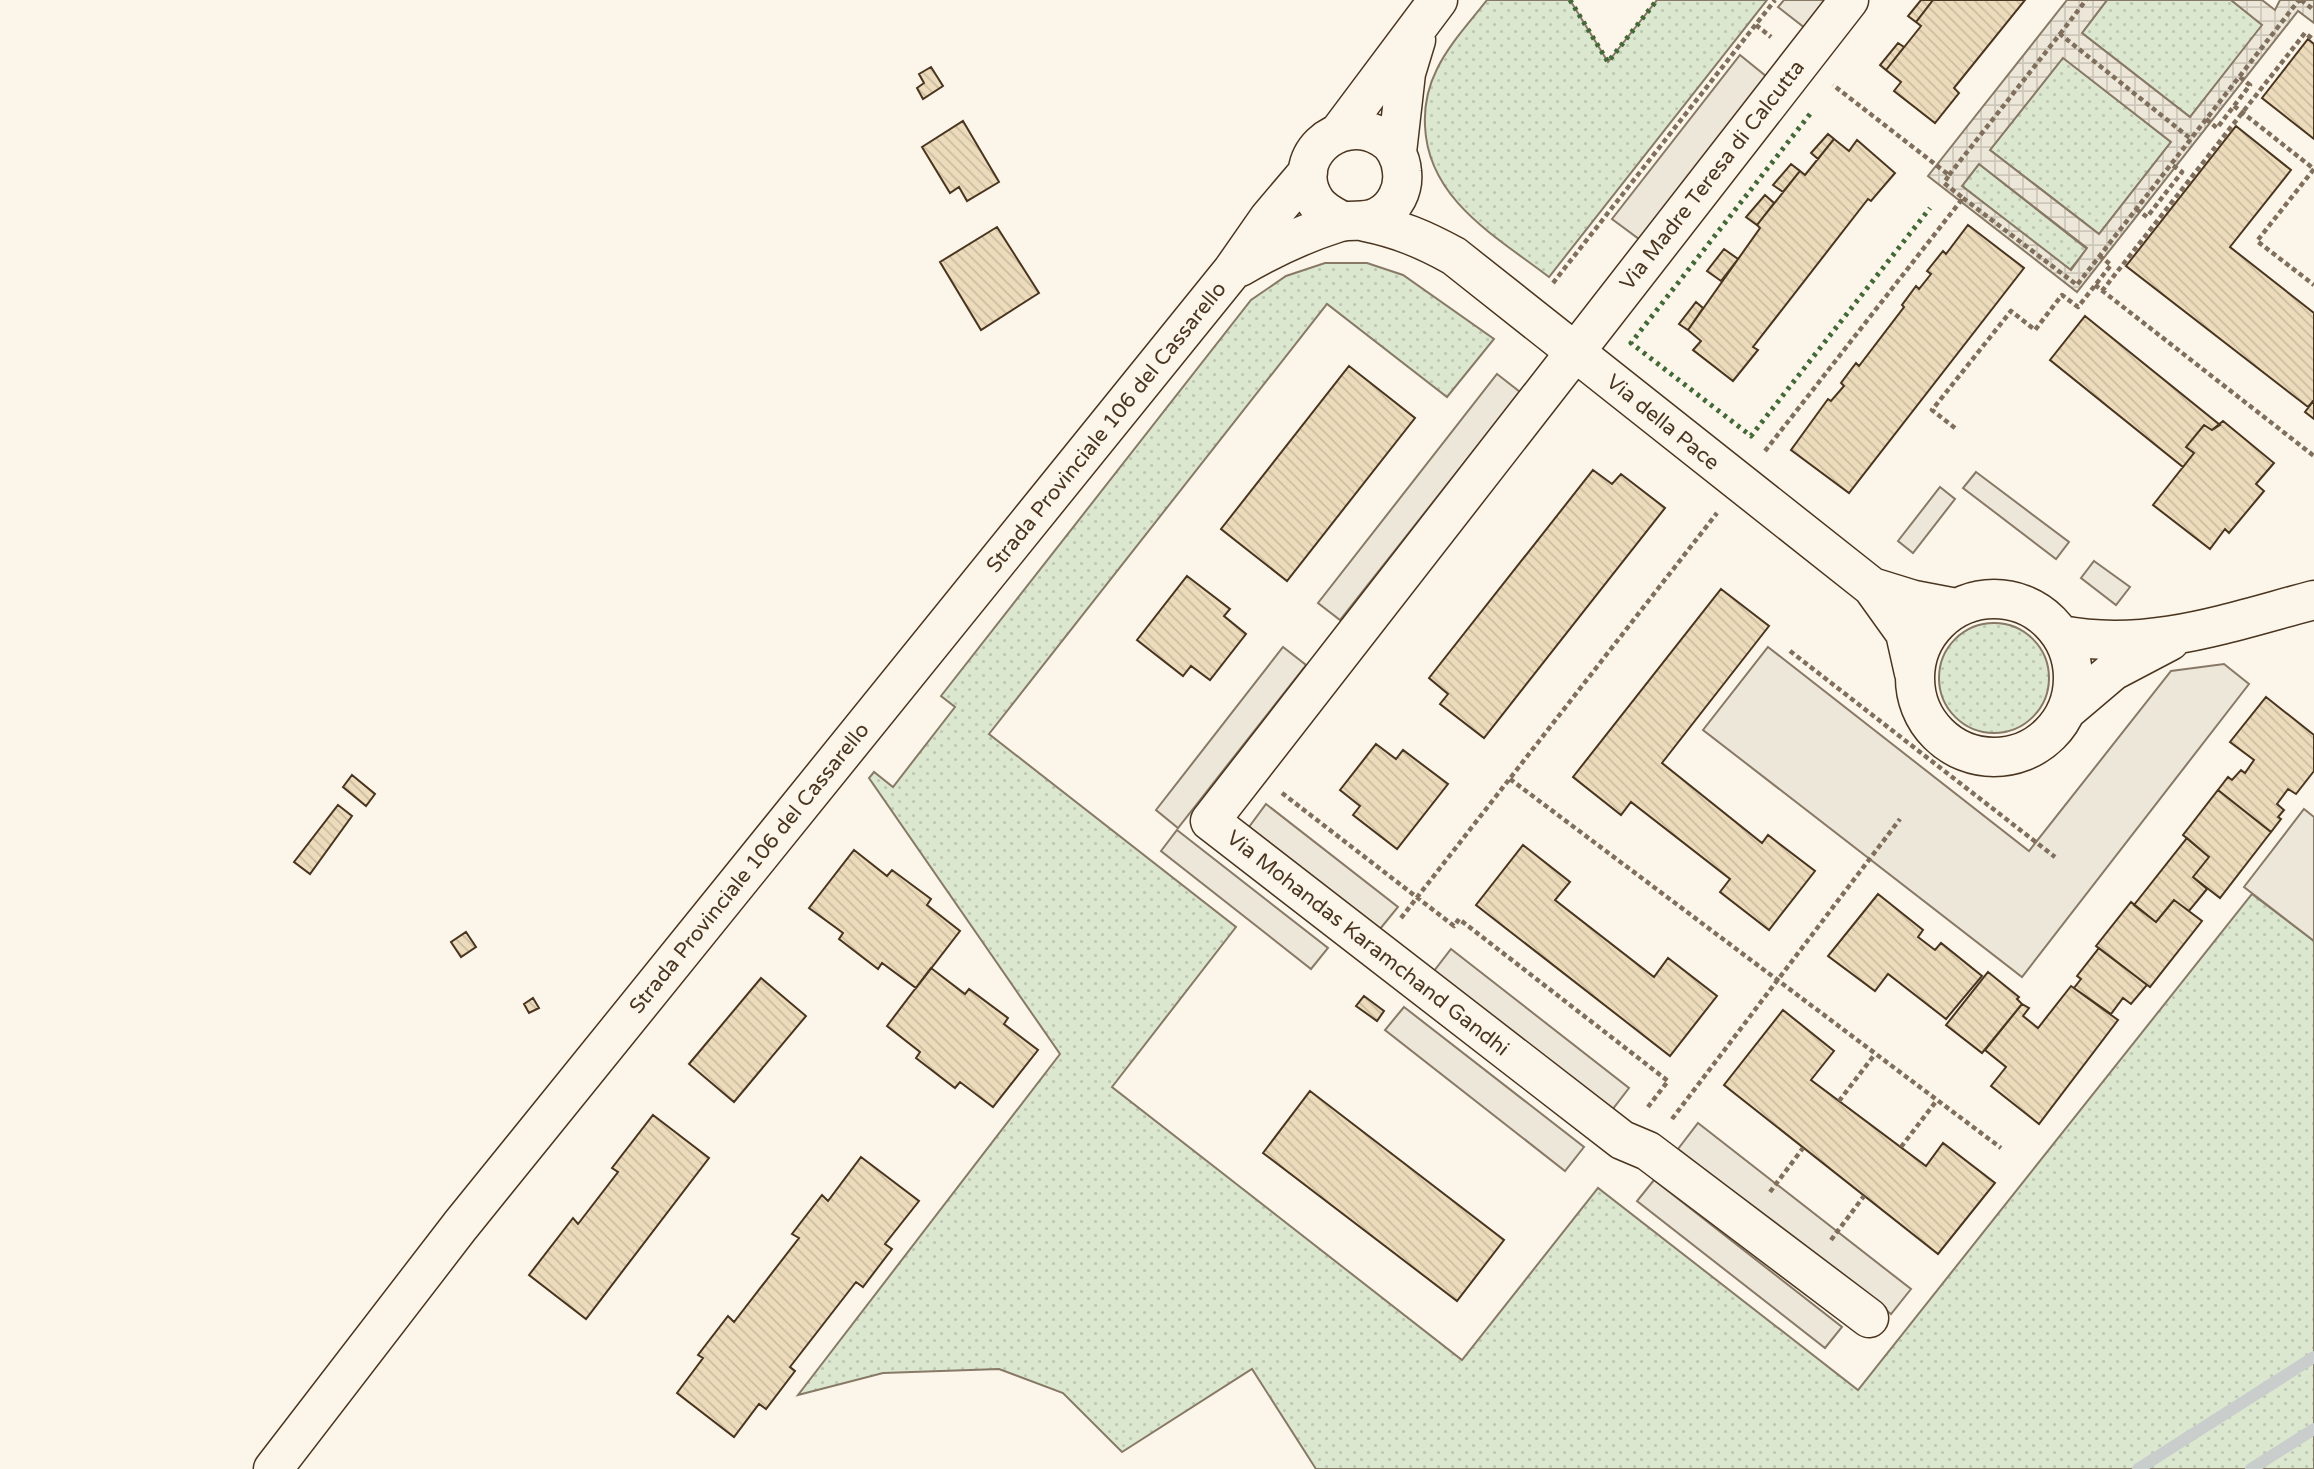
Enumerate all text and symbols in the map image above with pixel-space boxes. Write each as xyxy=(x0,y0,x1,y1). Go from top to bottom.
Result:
street label: Via Madre Teresa di Calcutta xyxy=(1615,55,1810,295)
street label: Strada Provinciale 106 del Cassarello xyxy=(981,277,1232,578)
street label: Via della Pace xyxy=(1601,369,1724,476)
street label: Strada Provinciale 106 del Cassarello xyxy=(624,718,875,1019)
street label: Via Mohandas Karamchand Gandhi xyxy=(1221,825,1514,1061)

